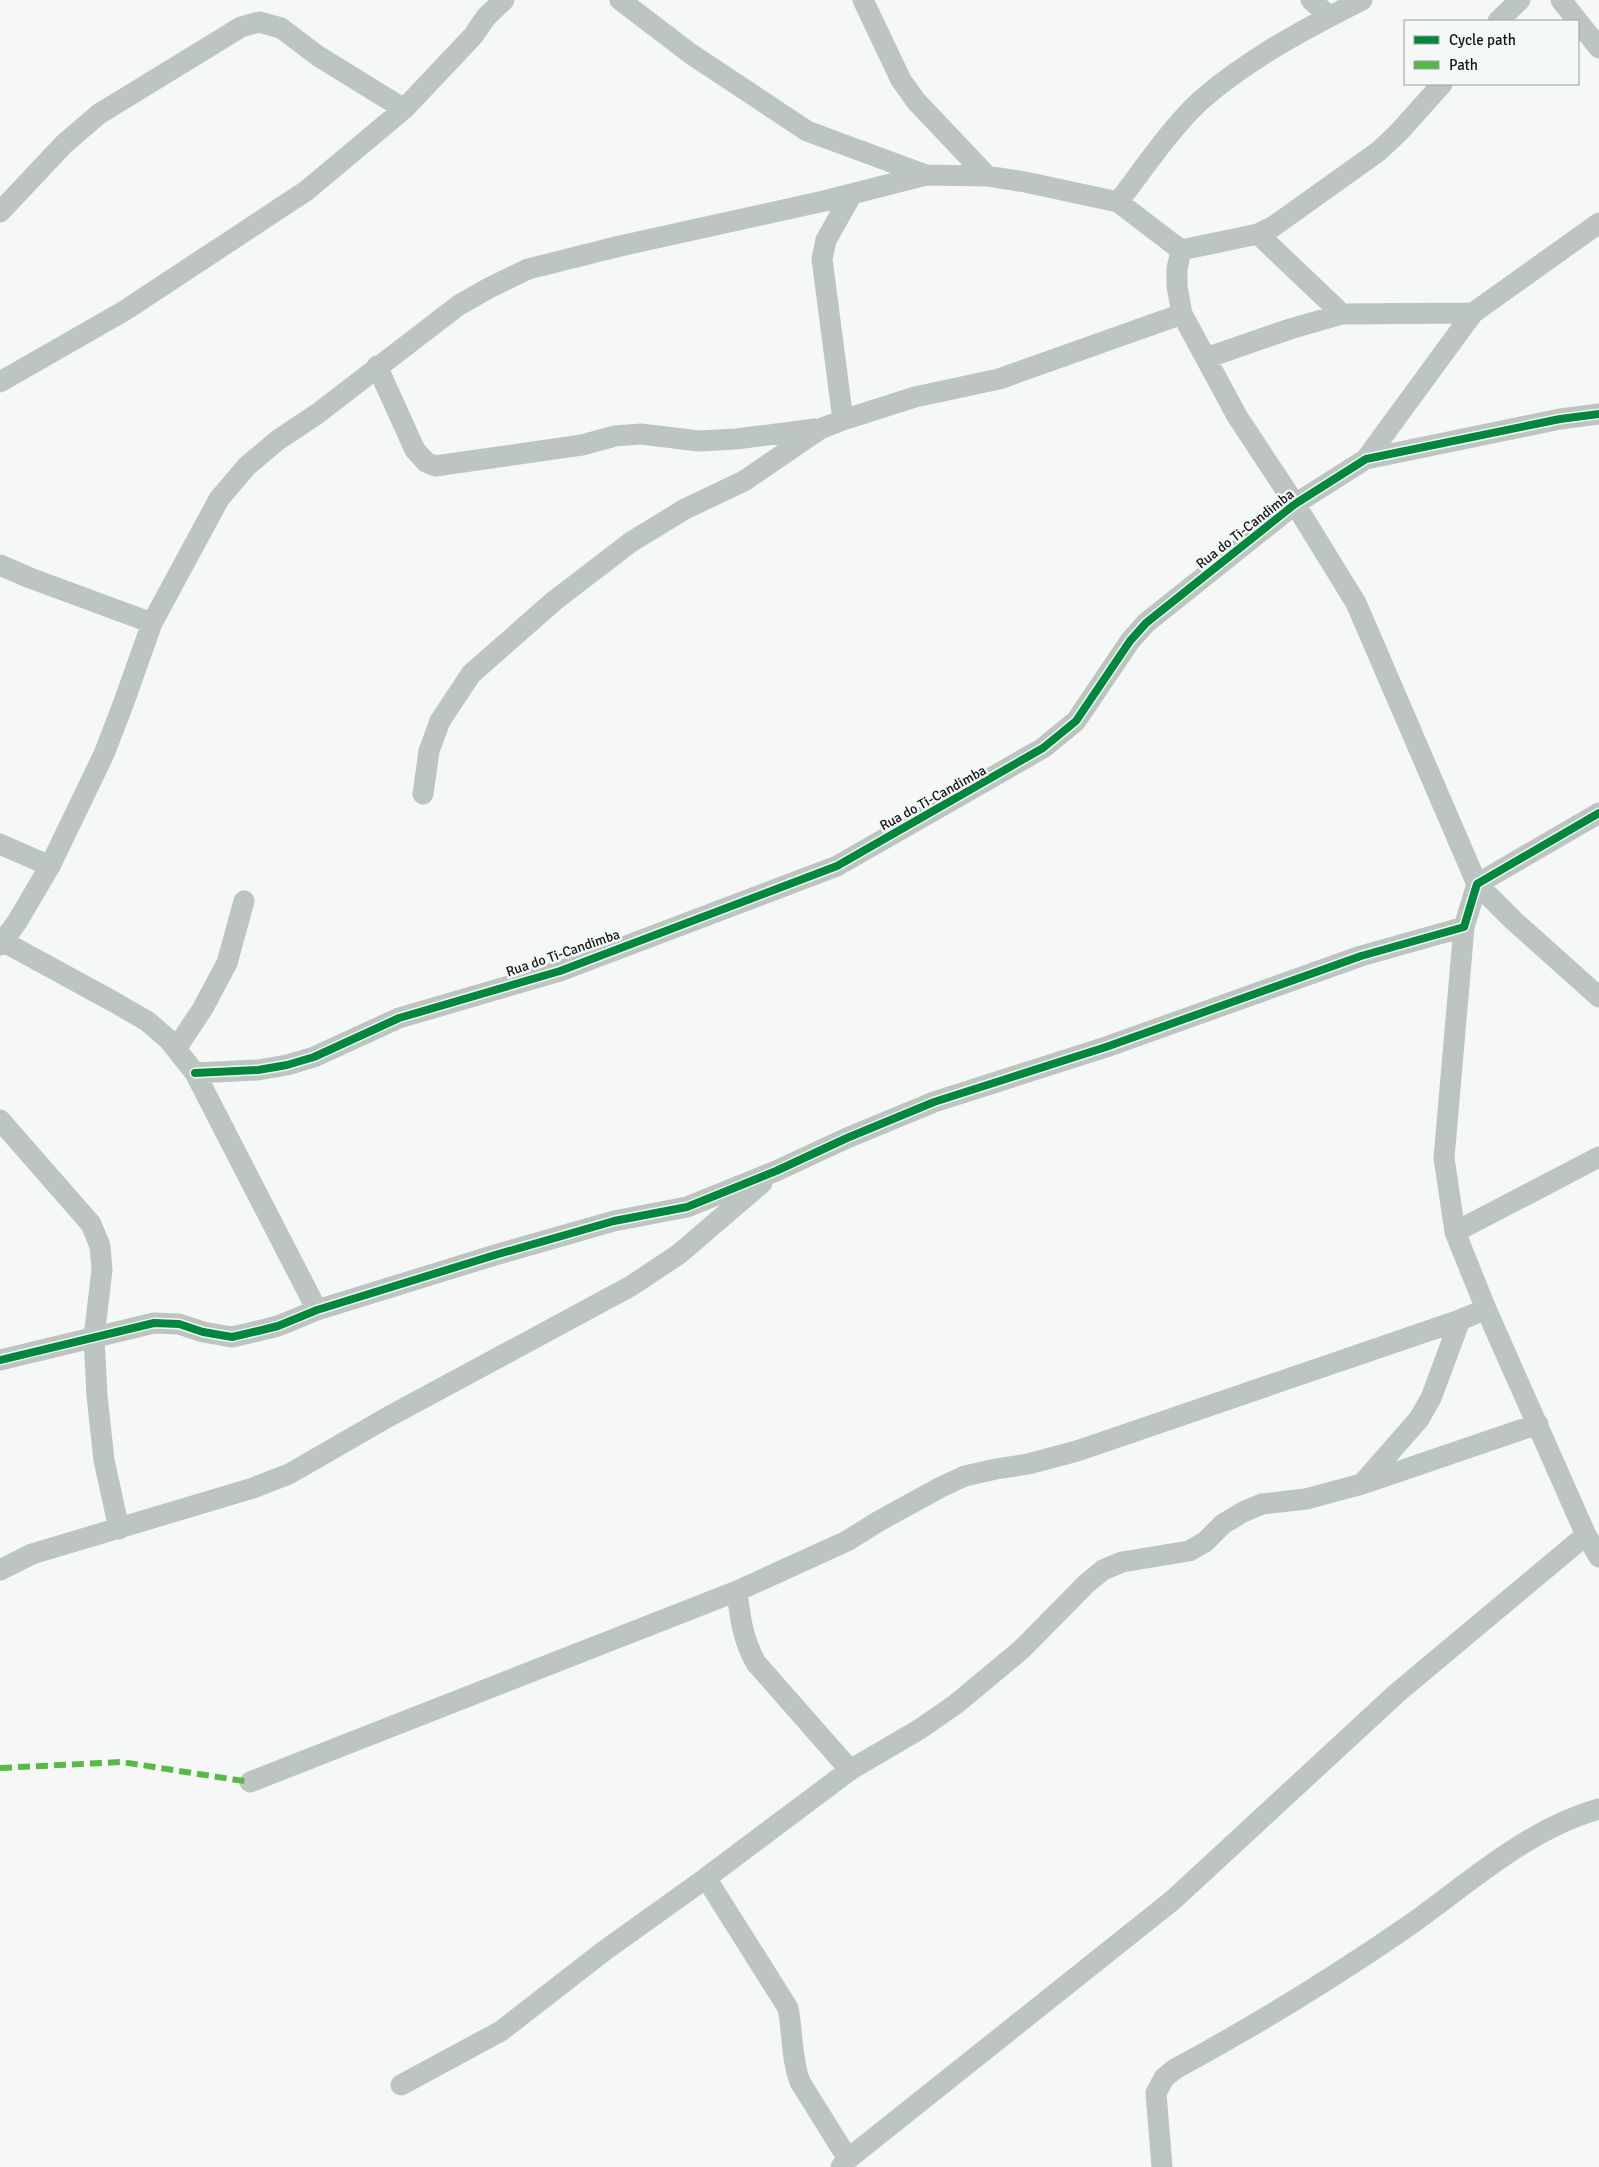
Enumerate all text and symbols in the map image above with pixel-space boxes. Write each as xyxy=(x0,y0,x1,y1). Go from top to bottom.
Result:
legend xyxy=(1404,20,1579,85)
text: Cycle path xyxy=(1449,31,1516,49)
text: Path xyxy=(1449,56,1478,74)
street label: Rua do Ti-Candimba xyxy=(1193,486,1297,572)
street label: Rua do Ti-Candimba xyxy=(877,762,989,834)
street label: Rua do Ti-Candimba xyxy=(504,926,622,980)

